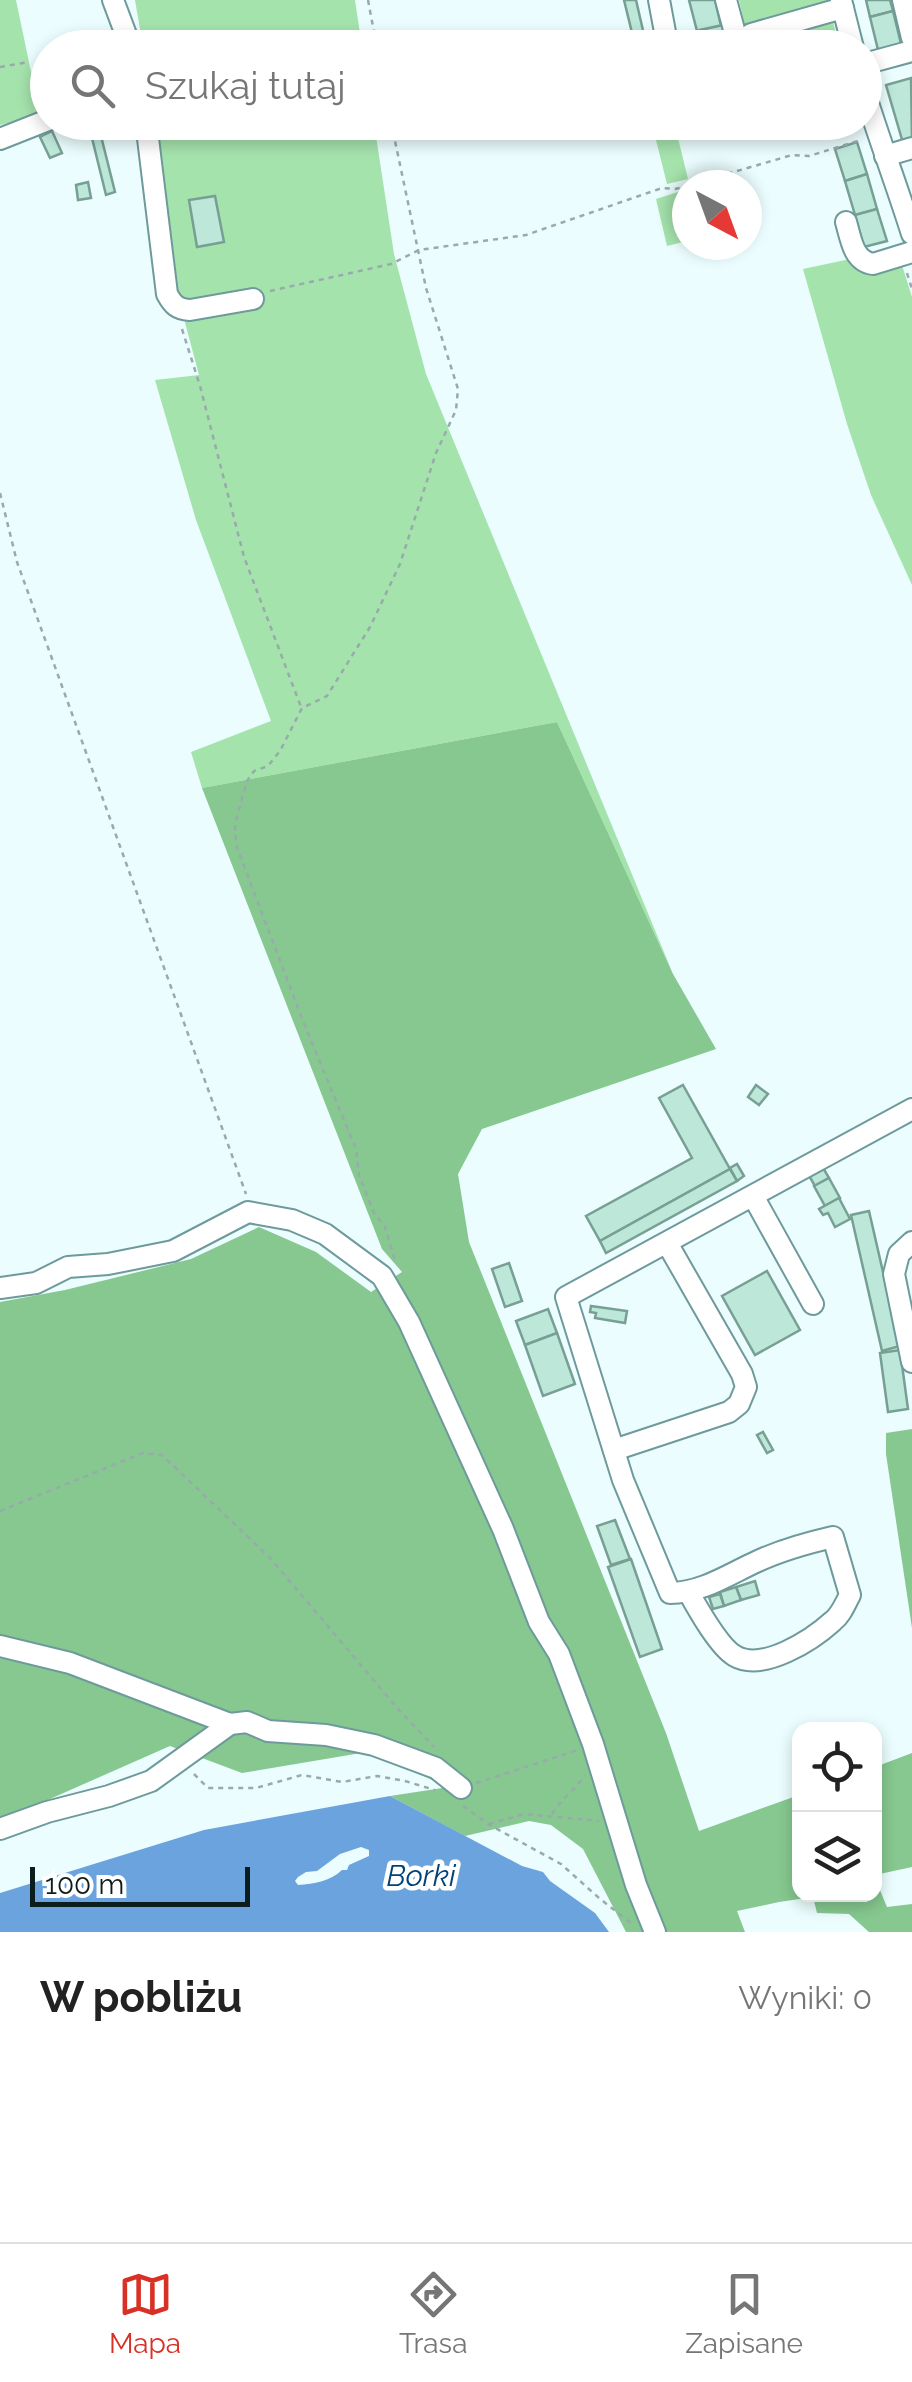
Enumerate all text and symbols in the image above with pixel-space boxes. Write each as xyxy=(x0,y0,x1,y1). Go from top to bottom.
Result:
search box xyxy=(30,30,882,140)
icon: search xyxy=(65,58,120,113)
text: Szukaj tutaj xyxy=(145,63,346,108)
north arrow xyxy=(672,170,762,260)
map controls xyxy=(792,1722,882,1902)
button: locate xyxy=(792,1722,882,1812)
button: layers xyxy=(792,1812,882,1902)
water label: Borki xyxy=(386,1858,456,1893)
scale bar xyxy=(30,1862,250,1906)
text: 100 m xyxy=(45,1868,124,1901)
text: W pobliżu xyxy=(40,1973,242,2022)
text: Wyniki: 0 xyxy=(738,1979,872,2016)
tab: Mapa xyxy=(109,2267,181,2360)
tab: Trasa xyxy=(399,2267,467,2360)
tab: Zapisane xyxy=(685,2267,803,2360)

